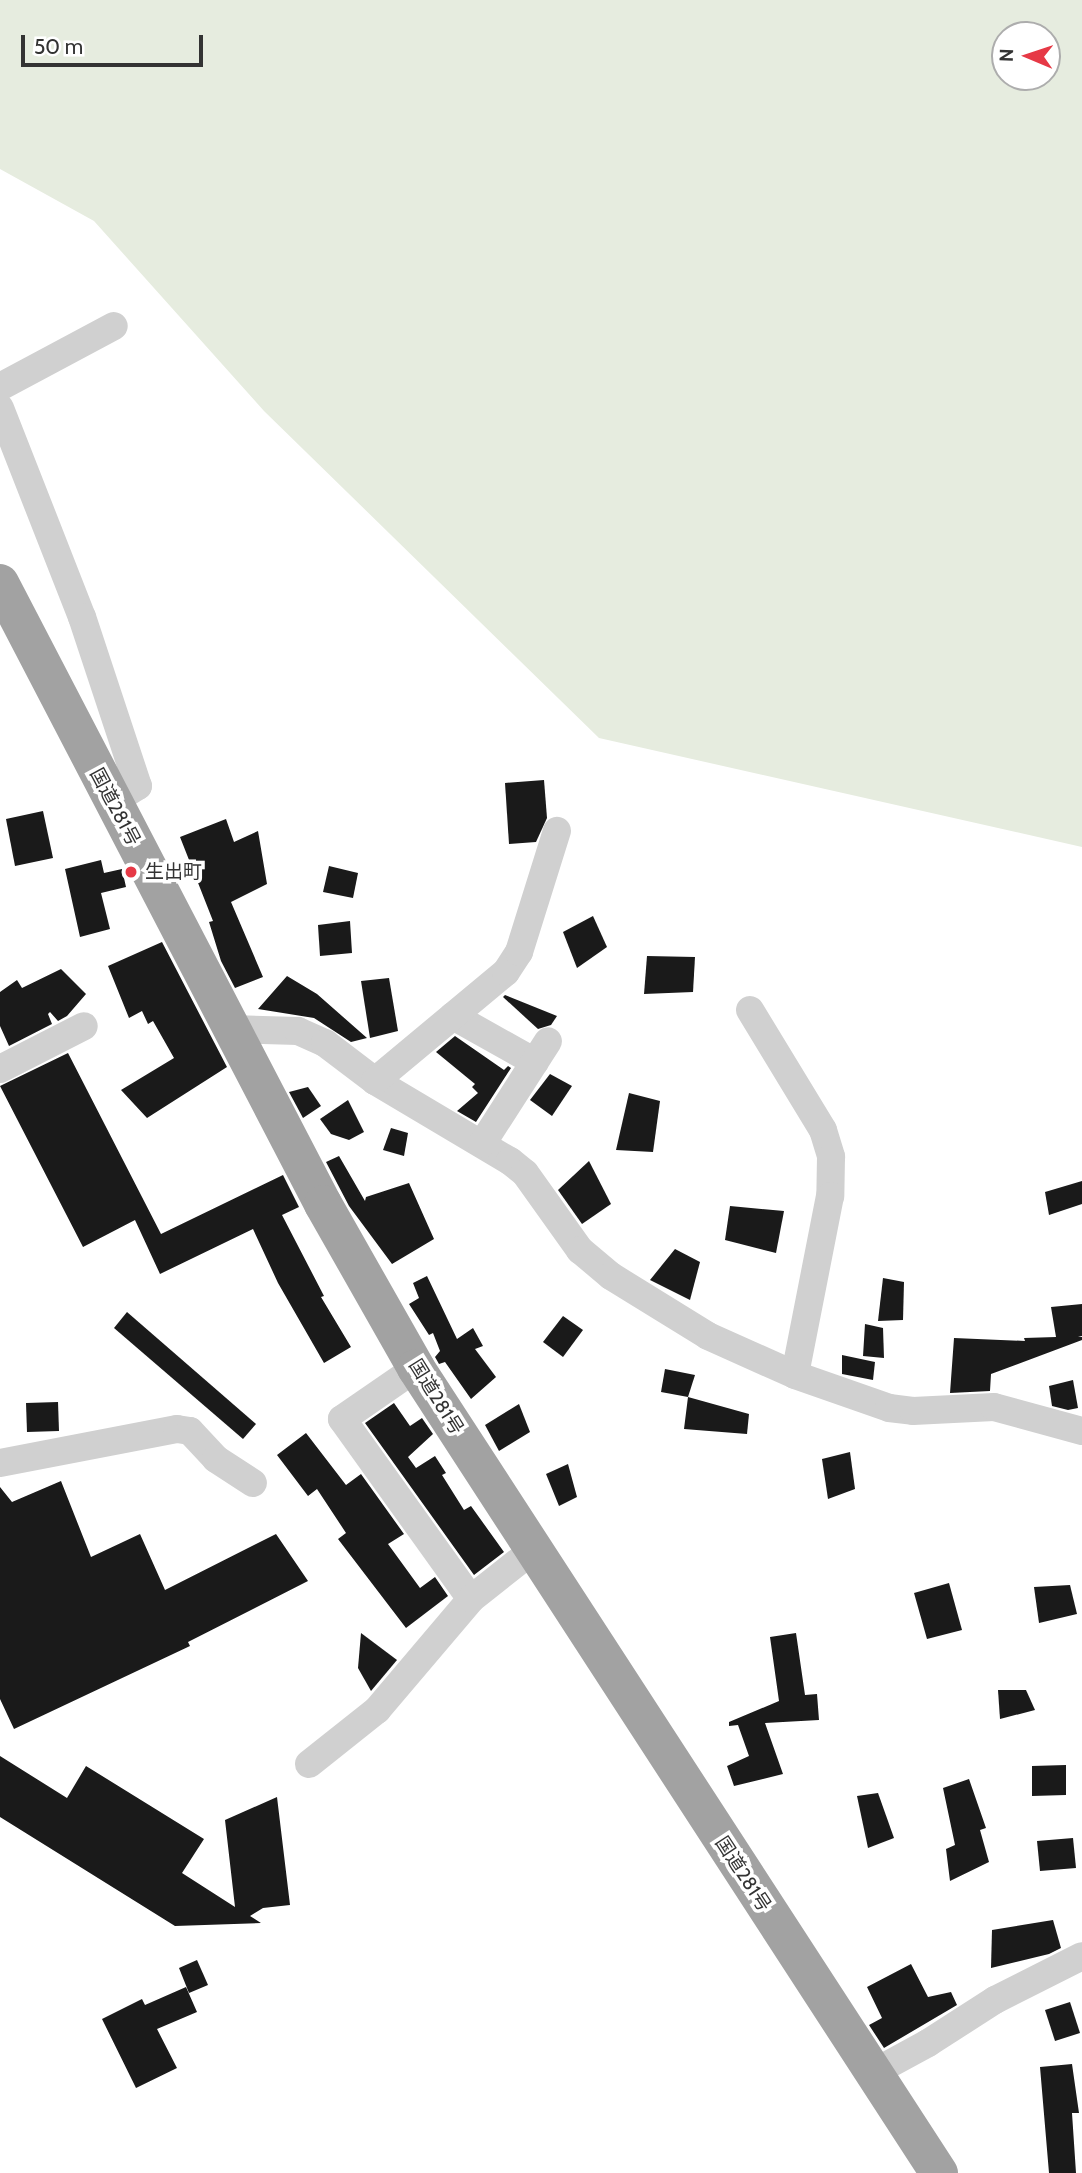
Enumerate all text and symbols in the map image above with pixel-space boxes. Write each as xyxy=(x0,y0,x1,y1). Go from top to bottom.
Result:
scale bar xyxy=(24,21,206,65)
north arrow xyxy=(991,21,1061,91)
text: 50 m xyxy=(34,34,83,59)
text: N xyxy=(995,48,1018,62)
street label: 国道281号 xyxy=(85,764,145,850)
place label: 生出町 xyxy=(145,861,202,883)
marker: 生出町 xyxy=(123,864,139,880)
street label: 国道281号 xyxy=(404,1355,468,1439)
street label: 国道281号 xyxy=(710,1832,776,1916)

